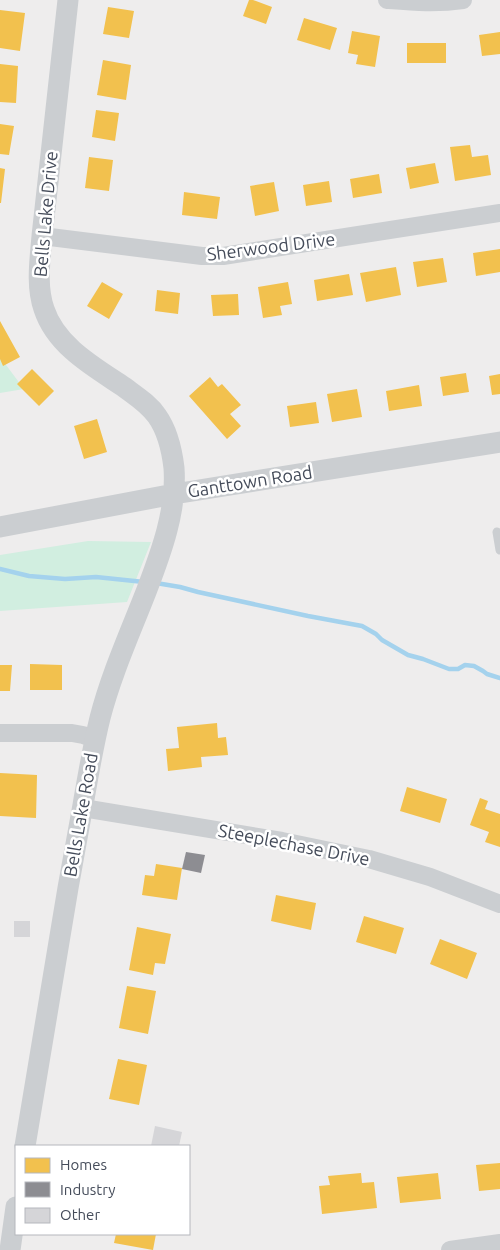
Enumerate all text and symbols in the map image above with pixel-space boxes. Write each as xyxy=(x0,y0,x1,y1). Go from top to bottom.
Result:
street label: Bells Lake Drive xyxy=(30,150,60,278)
street label: Sherwood Drive xyxy=(206,228,336,264)
street label: Ganttown Road xyxy=(186,461,314,501)
street label: Bells Lake Road xyxy=(59,751,101,878)
street label: Steeplechase Drive xyxy=(217,820,372,869)
legend xyxy=(15,1145,190,1235)
text: Homes xyxy=(60,1156,107,1173)
text: Industry xyxy=(60,1181,115,1198)
text: Other xyxy=(60,1206,100,1223)

